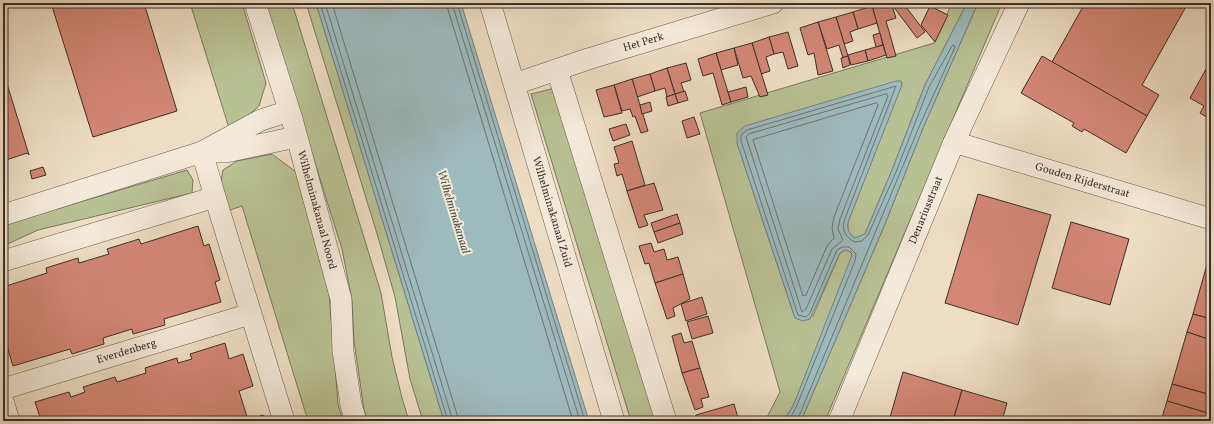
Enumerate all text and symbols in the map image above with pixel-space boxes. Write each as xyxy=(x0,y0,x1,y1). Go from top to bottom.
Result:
street label: Het Perk xyxy=(621,29,665,55)
street label: Wilhelminakanaal Noord xyxy=(293,149,340,271)
street label: Wilhelminakanaal Zuid xyxy=(528,155,576,269)
street label: Gouden Rijderstraat xyxy=(1033,159,1132,202)
water label: Wilhelminakanaal xyxy=(433,168,473,256)
street label: Denariusstraat xyxy=(905,174,947,246)
street label: Everdenberg xyxy=(95,335,158,368)

